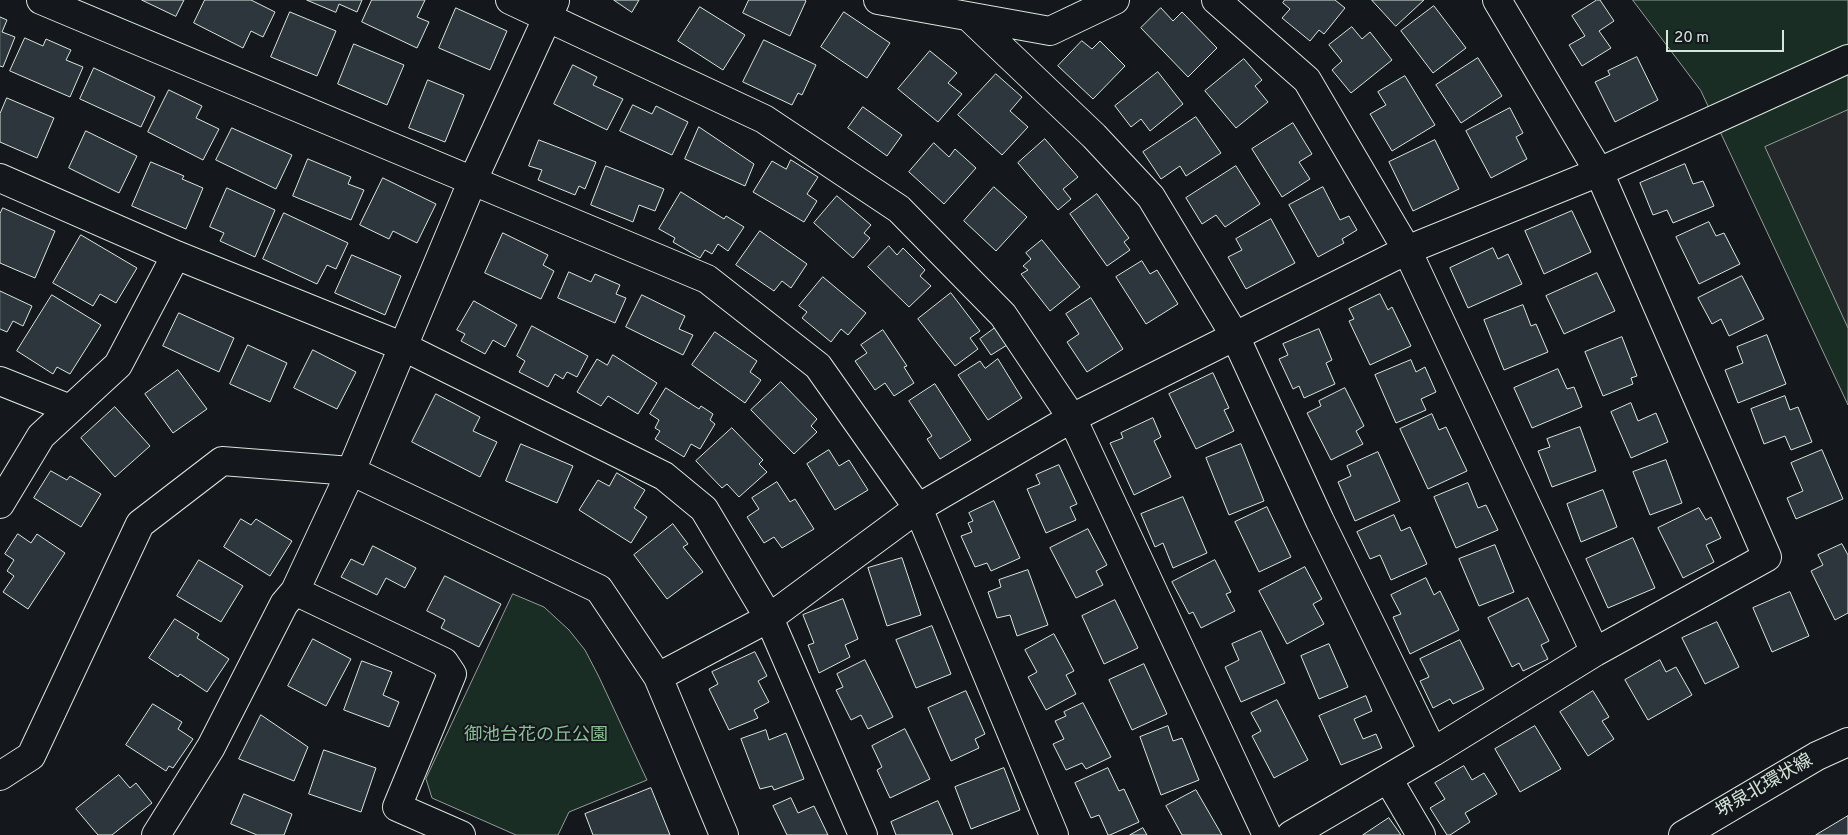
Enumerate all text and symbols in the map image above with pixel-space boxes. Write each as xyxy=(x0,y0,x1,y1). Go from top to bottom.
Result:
scale bar xyxy=(1668,20,1786,52)
text: 20 m xyxy=(1674,29,1709,48)
park label: 御池台花の丘公園 xyxy=(464,725,608,747)
street label: 堺泉北環状線 xyxy=(1713,751,1817,823)

